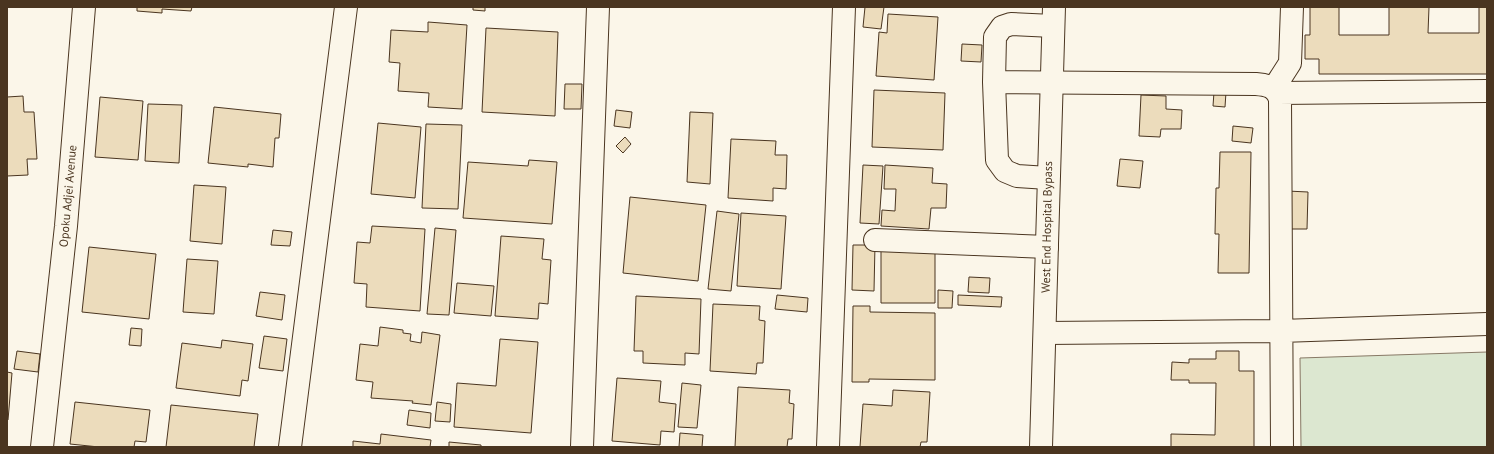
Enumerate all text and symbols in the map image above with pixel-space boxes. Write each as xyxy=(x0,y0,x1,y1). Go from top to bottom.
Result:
street label: Opoku Adjei Avenue xyxy=(56,144,79,248)
street label: West End Hospital Bypass xyxy=(1038,161,1055,293)

